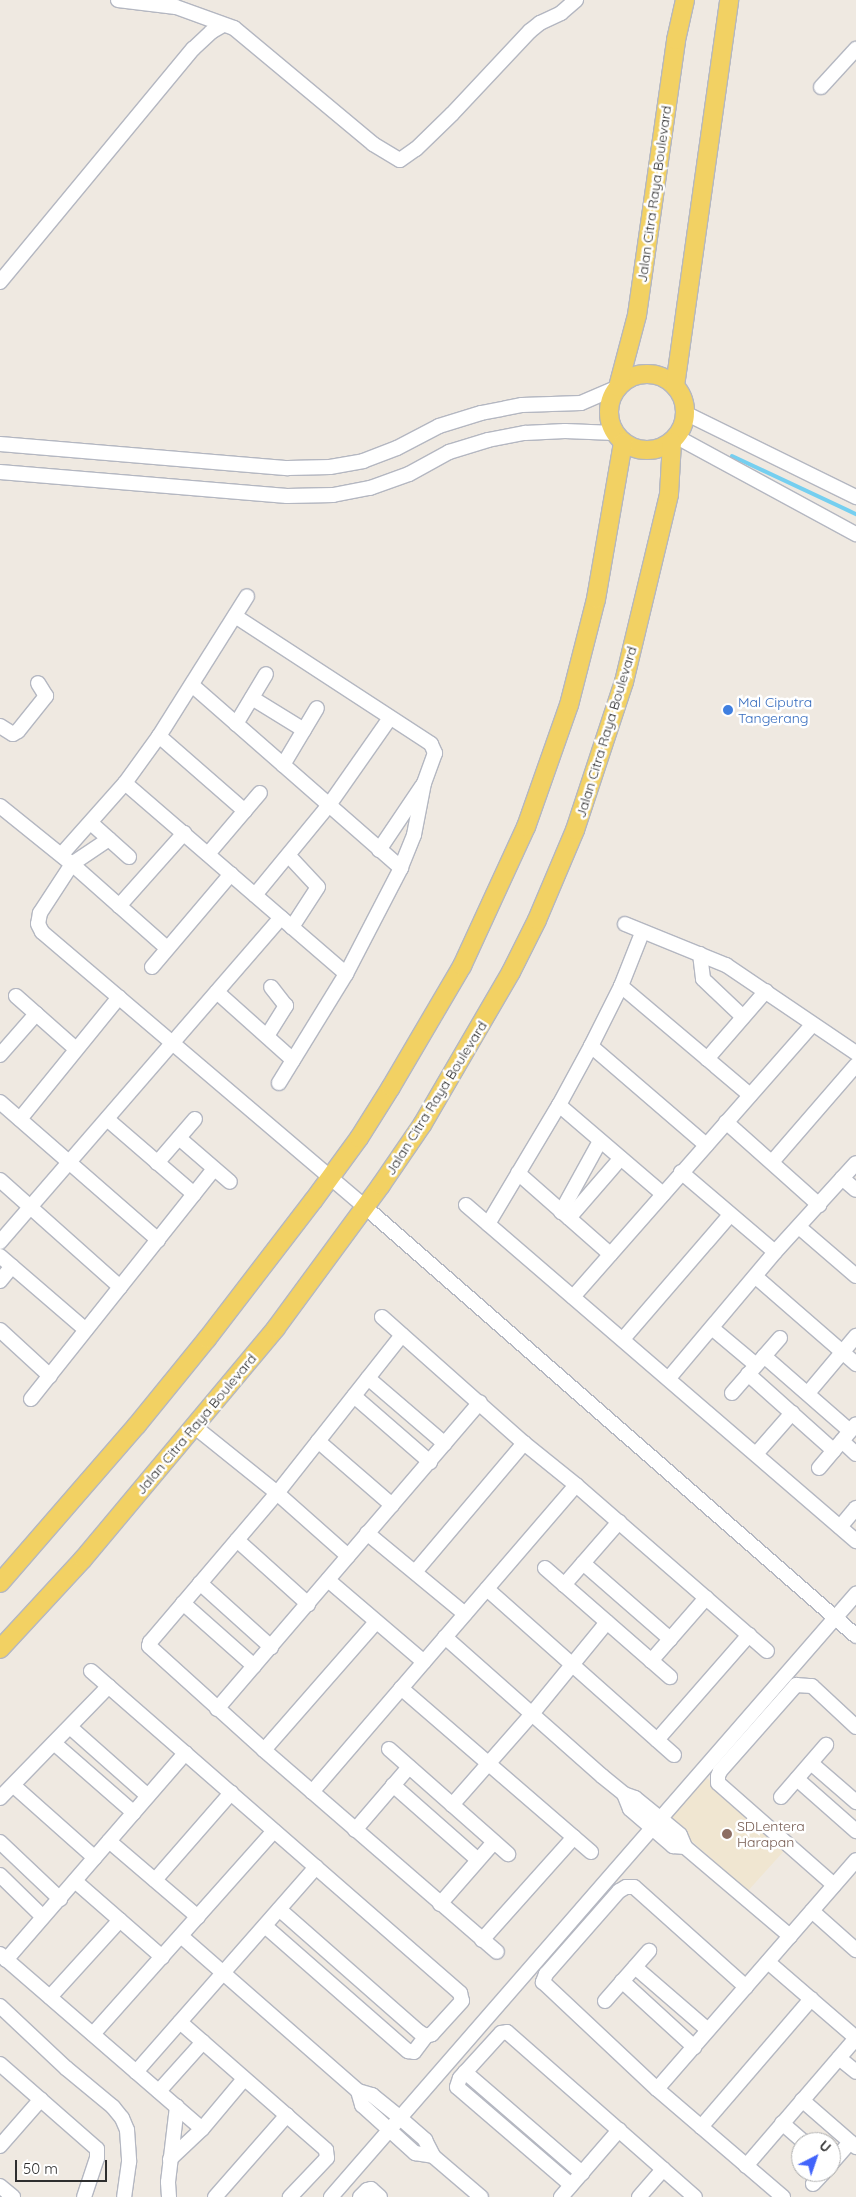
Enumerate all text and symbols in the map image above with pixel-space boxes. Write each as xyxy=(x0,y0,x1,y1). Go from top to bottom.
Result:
street label: Jalan Citra Raya Boulevard xyxy=(633,104,675,284)
street label: Jalan Citra Raya Boulevard xyxy=(572,644,640,820)
place label: Mal Ciputra Tangerang xyxy=(738,694,812,726)
marker: Mal Ciputra Tangerang xyxy=(722,704,734,716)
street label: Jalan Citra Raya Boulevard xyxy=(382,1018,490,1178)
street label: Jalan Citra Raya Boulevard xyxy=(132,1350,260,1498)
place label: SDLentera Harapan xyxy=(737,1818,805,1850)
marker: SDLentera Harapan xyxy=(721,1828,733,1840)
north arrow xyxy=(791,2132,841,2182)
text: U xyxy=(816,2136,835,2156)
scale bar xyxy=(18,2150,110,2182)
text: 50 m xyxy=(23,2159,58,2178)

